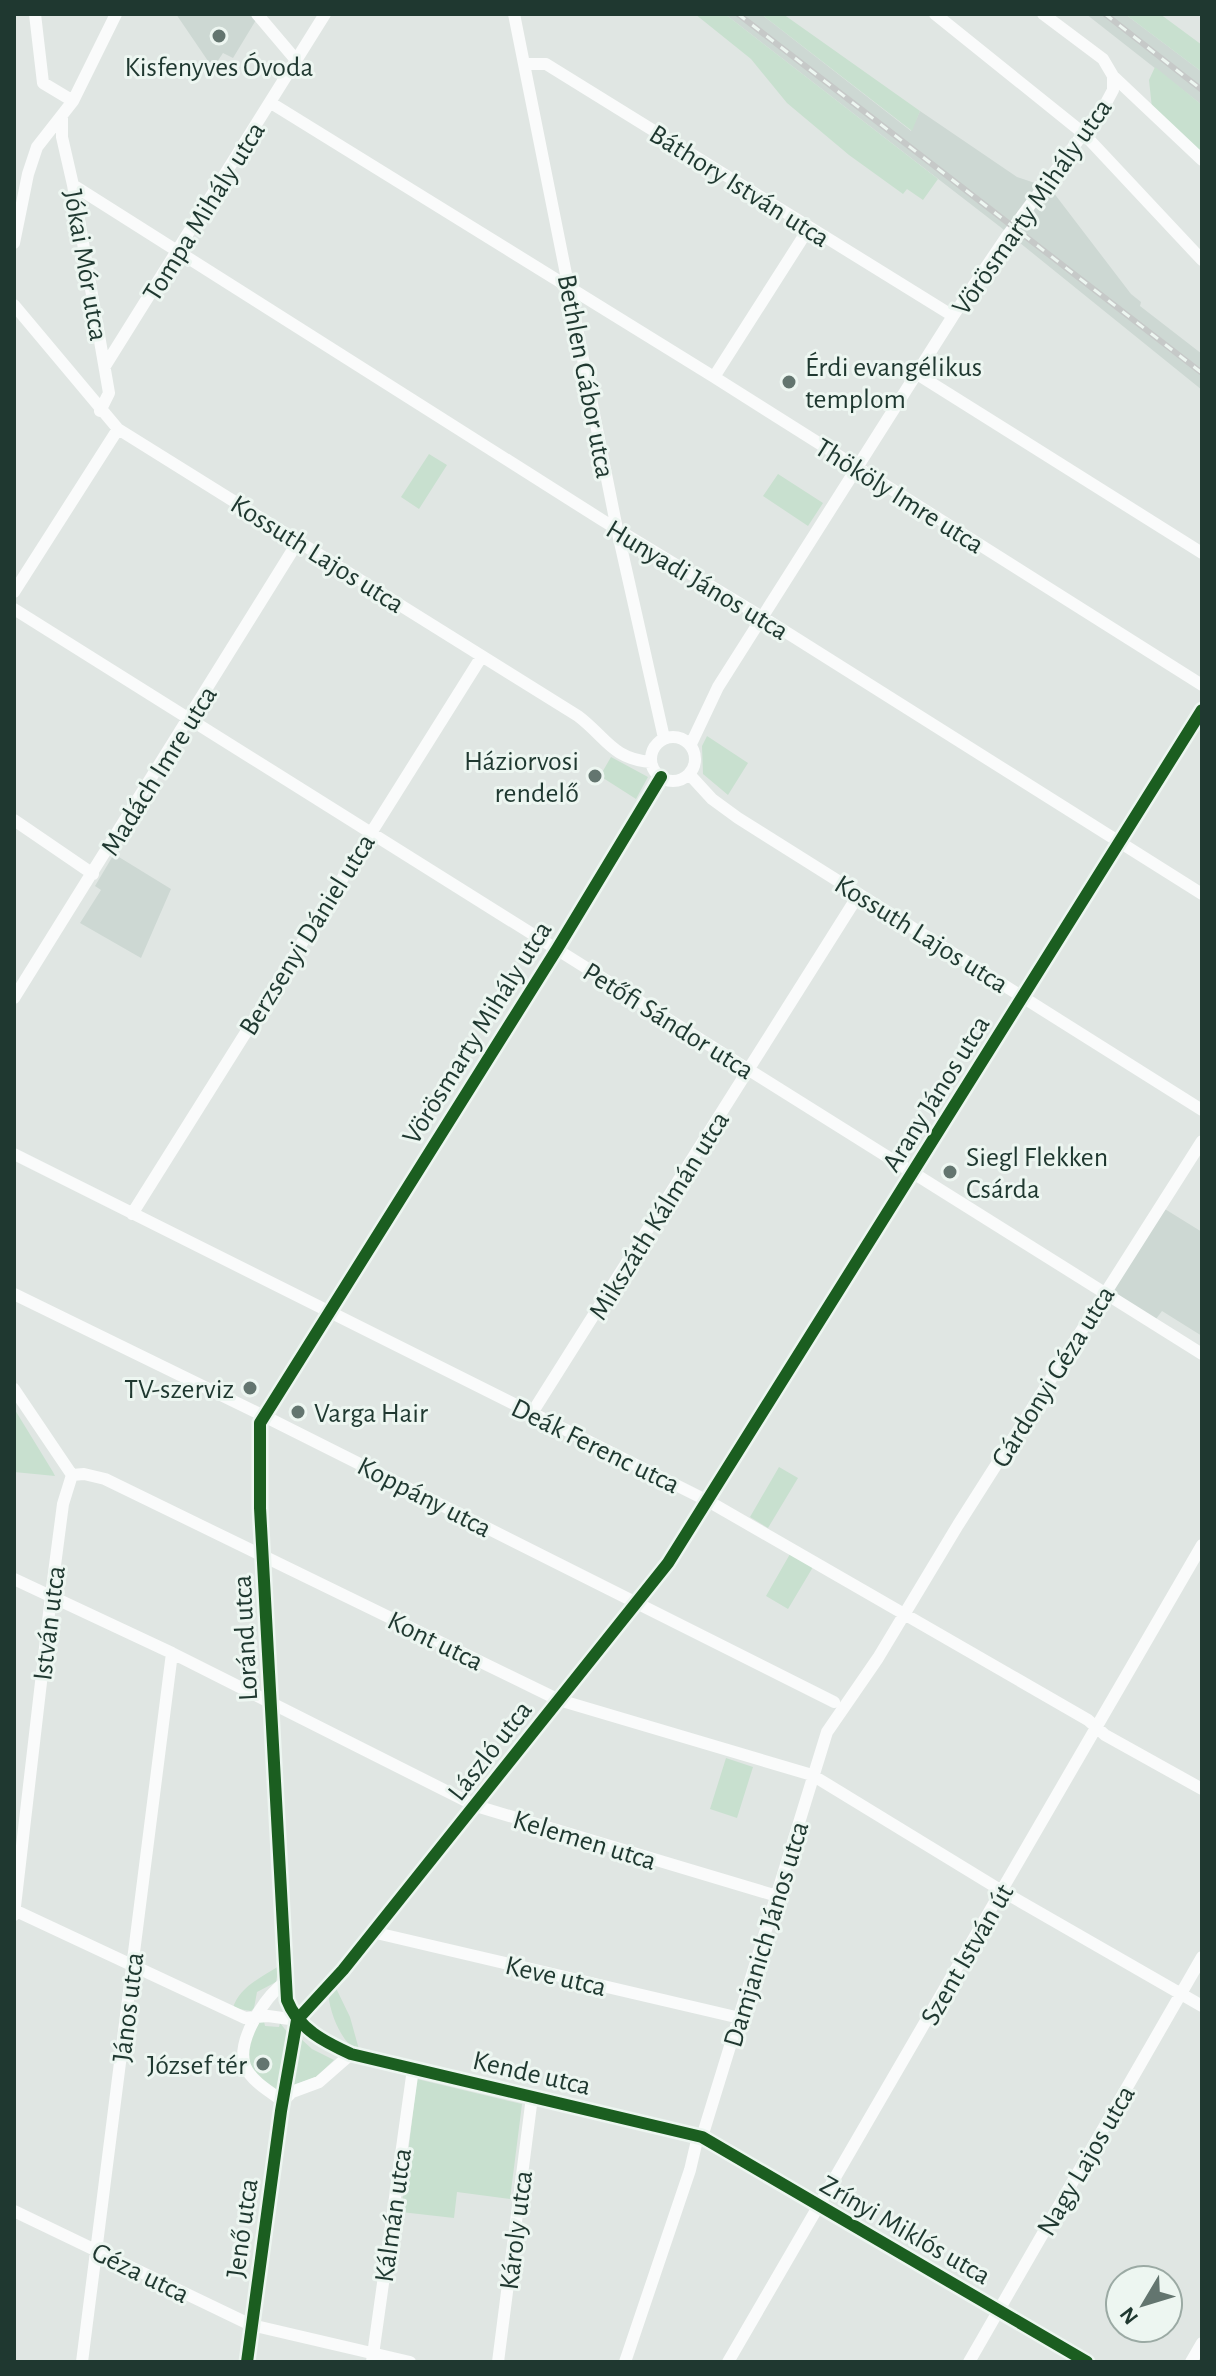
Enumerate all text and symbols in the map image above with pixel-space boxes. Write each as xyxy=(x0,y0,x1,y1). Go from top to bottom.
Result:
marker: Kisfenyves Óvoda xyxy=(210,27,228,45)
place label: Kisfenyves Óvoda xyxy=(125,51,314,82)
street label: Vörösmarty Mihály utca xyxy=(948,94,1118,320)
street label: Tompa Mihály utca xyxy=(138,117,271,307)
street label: Báthory István utca xyxy=(644,120,834,253)
street label: Jókai Mór utca xyxy=(58,187,112,343)
street label: Bethlen Gábor utca xyxy=(552,272,619,481)
place label: Érdi evangélikus templom xyxy=(805,351,982,414)
marker: Érdi evangélikus templom xyxy=(780,373,798,391)
street label: Thököly Imre utca xyxy=(809,434,988,560)
street label: Kossuth Lajos utca xyxy=(225,490,409,619)
street label: Hunyadi János utca xyxy=(601,515,793,646)
street label: Madách Imre utca xyxy=(96,681,223,861)
place label: Háziorvosi rendelő xyxy=(464,748,579,808)
marker: Háziorvosi rendelő xyxy=(586,767,604,785)
street label: Berzsenyi Dániel utca xyxy=(234,829,381,1041)
street label: Kossuth Lajos utca xyxy=(829,870,1013,999)
street label: Vörösmarty Mihály utca xyxy=(398,917,558,1149)
street label: Petőfi Sándor utca xyxy=(577,958,758,1085)
street label: Arany János utca xyxy=(878,1011,996,1177)
street label: Mikszáth Kálmán utca xyxy=(584,1107,735,1325)
place label: Siegl Flekken Csárda xyxy=(966,1144,1108,1204)
marker: Siegl Flekken Csárda xyxy=(941,1163,959,1181)
street label: Gárdonyi Géza utca xyxy=(987,1281,1121,1473)
place label: TV-szerviz xyxy=(124,1376,234,1404)
marker: TV-szerviz xyxy=(241,1379,259,1397)
street label: Deák Ferenc utca xyxy=(507,1394,684,1500)
place label: Varga Hair xyxy=(314,1400,428,1428)
marker: Varga Hair xyxy=(289,1403,307,1421)
street label: Koppány utca xyxy=(353,1452,496,1543)
street label: István utca xyxy=(29,1564,71,1682)
street label: Loránd utca xyxy=(229,1574,263,1702)
street label: Kont utca xyxy=(383,1607,487,1677)
street label: László utca xyxy=(443,1696,538,1806)
street label: Kelemen utca xyxy=(510,1806,659,1876)
street label: Damjanich János utca xyxy=(719,1818,815,2051)
street label: Szent István út xyxy=(916,1880,1019,2030)
street label: János utca xyxy=(108,1951,150,2064)
street label: Keve utca xyxy=(502,1952,609,2002)
street label: Kende utca xyxy=(470,2047,593,2101)
place label: József tér xyxy=(147,2052,247,2080)
marker: József tér xyxy=(254,2055,272,2073)
street label: Nagy Lajos utca xyxy=(1032,2081,1141,2241)
street label: Kálmán utca xyxy=(371,2146,417,2284)
street label: Károly utca xyxy=(496,2169,538,2292)
street label: Zrínyi Miklós utca xyxy=(815,2171,995,2291)
street label: Jenő utca xyxy=(222,2177,264,2280)
street label: Géza utca xyxy=(87,2238,193,2309)
north arrow xyxy=(1104,2264,1184,2344)
text: N xyxy=(1116,2303,1142,2328)

